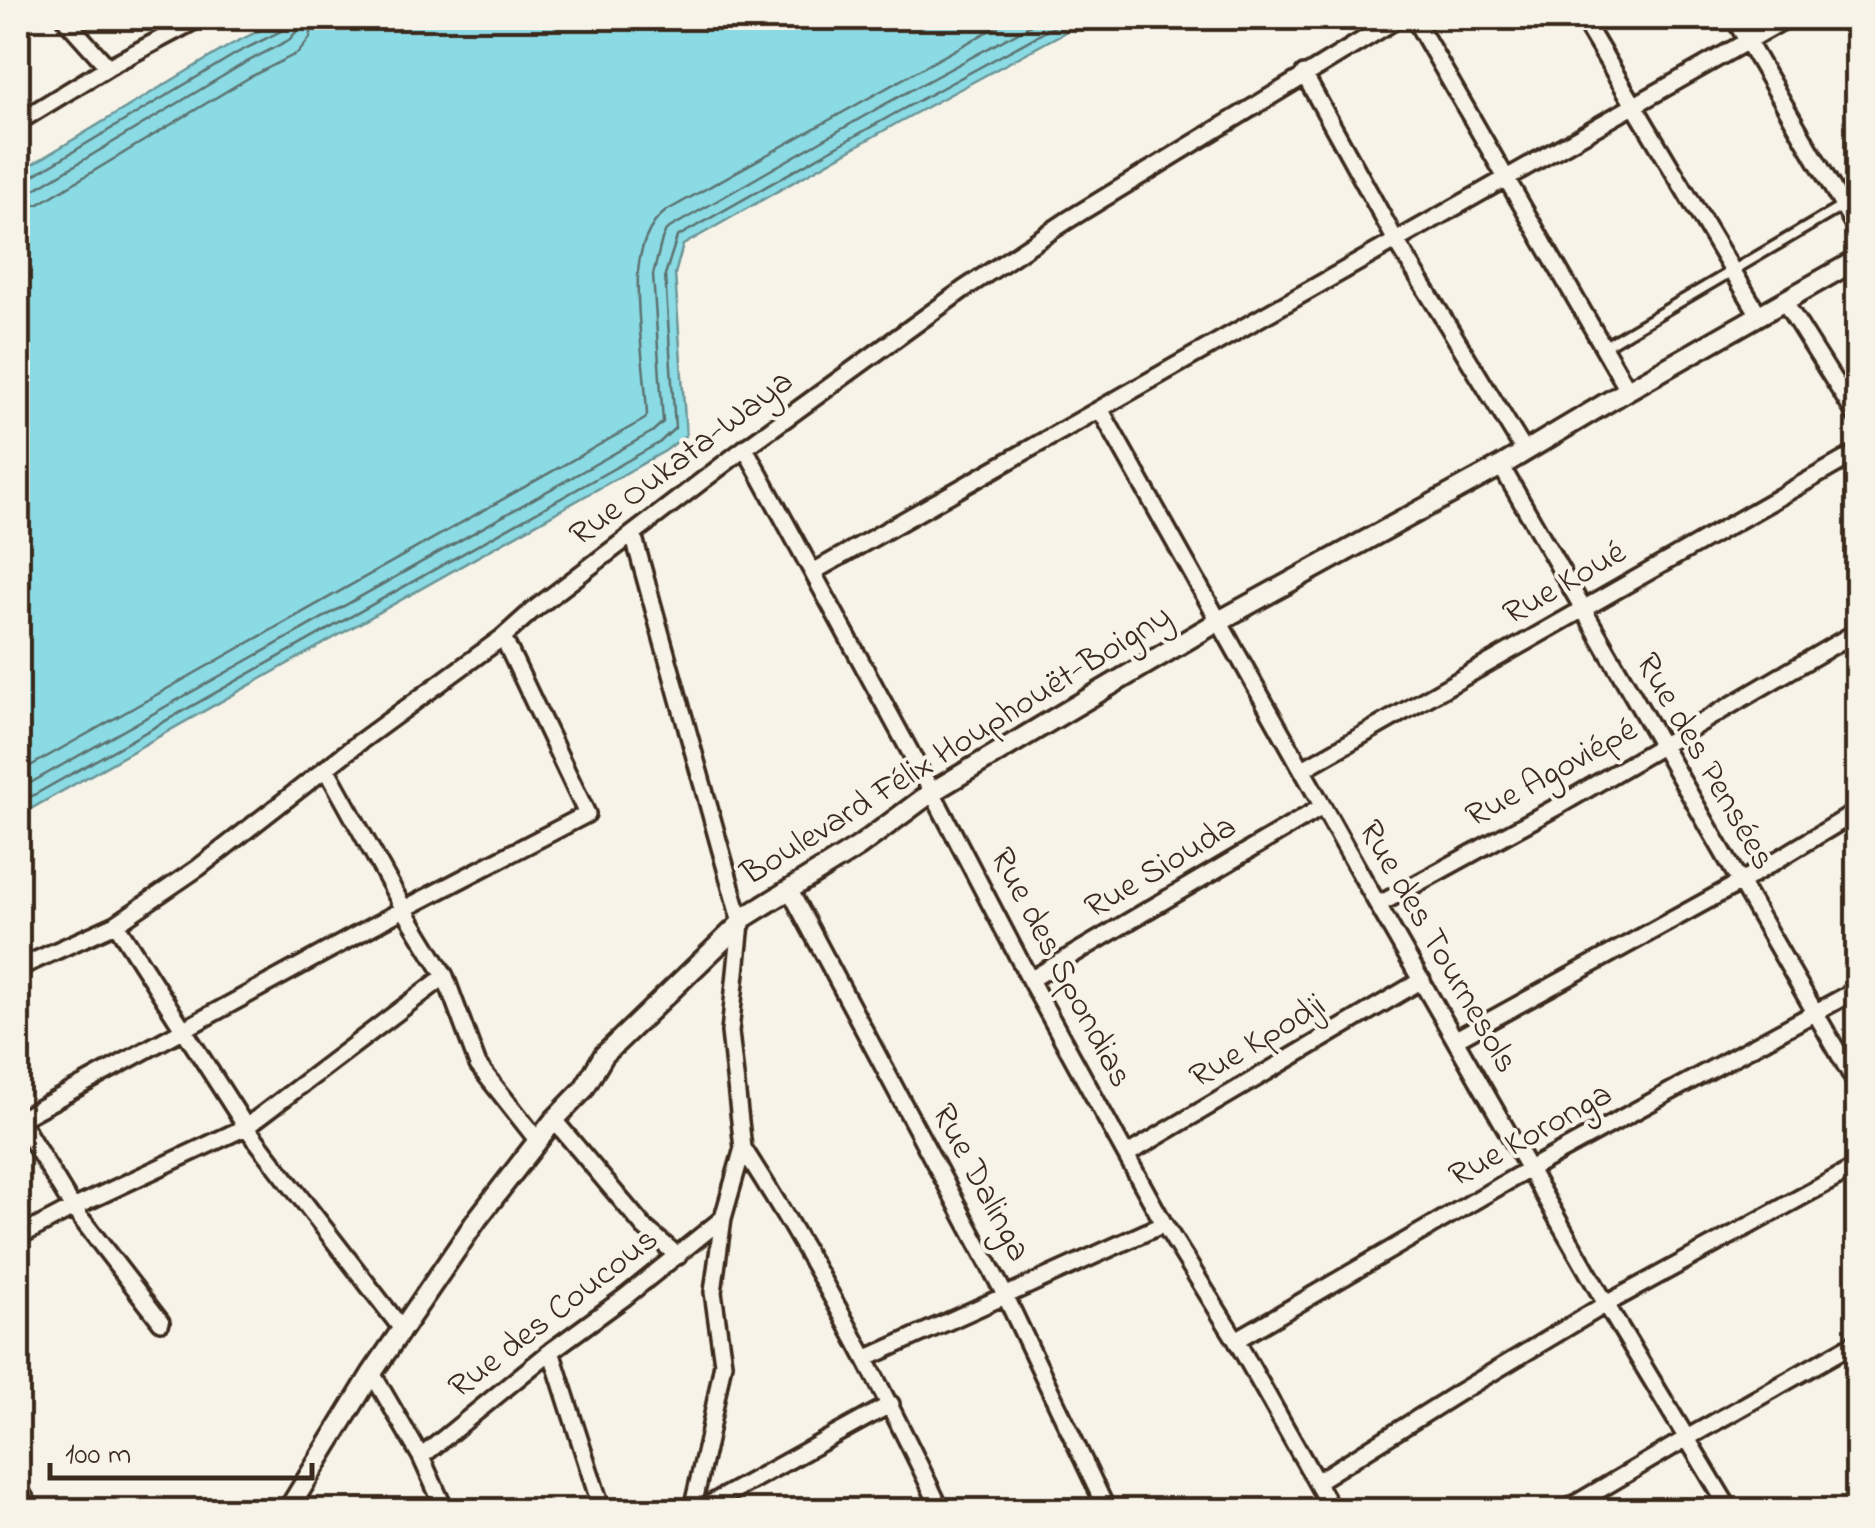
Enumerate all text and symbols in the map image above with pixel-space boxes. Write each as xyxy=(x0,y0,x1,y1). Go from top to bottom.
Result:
street label: Rue Oukata-Waya xyxy=(559,358,805,560)
street label: Rue Koué xyxy=(1494,528,1636,640)
street label: Boulevard Félix Houphouët-Boigny xyxy=(731,592,1182,900)
street label: Rue des Pensées xyxy=(1621,644,1787,880)
street label: Rue Agoviépé xyxy=(1457,706,1647,842)
street label: Rue Siouda xyxy=(1075,803,1247,933)
street label: Rue des Tournesols xyxy=(1344,811,1530,1083)
street label: Rue des Spondias xyxy=(975,839,1145,1097)
street label: Rue Kpodji xyxy=(1180,981,1336,1103)
street label: Rue Koronga xyxy=(1440,1070,1622,1202)
street label: Rue Dalinga xyxy=(917,1095,1043,1271)
street label: Rue des Coucous xyxy=(438,1216,670,1412)
scale bar xyxy=(50,1418,312,1480)
text: 100 m xyxy=(65,1434,131,1478)

